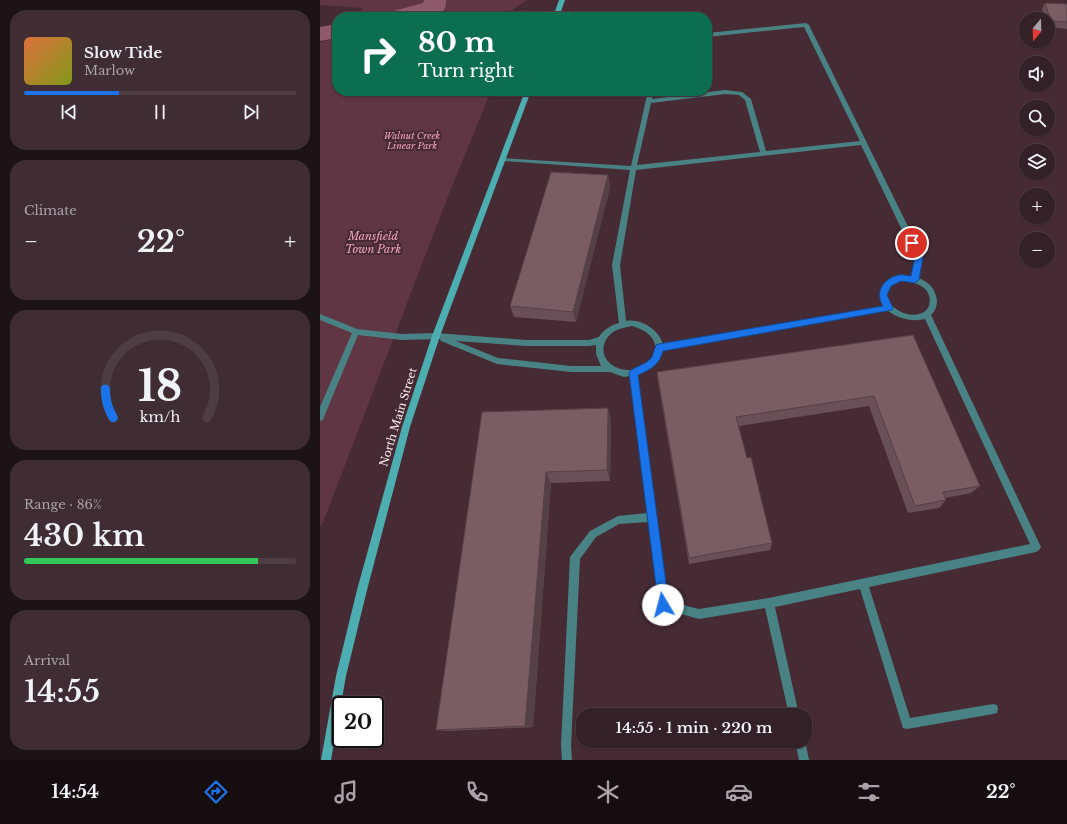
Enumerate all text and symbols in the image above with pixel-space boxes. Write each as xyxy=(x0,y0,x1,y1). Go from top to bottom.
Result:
north arrow xyxy=(1019,12,1055,48)
map controls xyxy=(1019,12,1055,268)
text: 80 m xyxy=(418,25,495,60)
icon: right xyxy=(352,28,404,80)
text: Slow Tide xyxy=(84,43,162,62)
button: sound xyxy=(1019,56,1055,92)
text: Turn right xyxy=(418,60,514,82)
text: Marlow xyxy=(84,62,135,79)
button: search xyxy=(1019,100,1055,136)
icon: previous xyxy=(58,101,80,123)
icon: pause xyxy=(149,101,171,123)
icon: next xyxy=(240,101,262,123)
park label: Walnut Creek Linear Park xyxy=(384,130,441,151)
button: layers xyxy=(1019,144,1055,180)
button: + xyxy=(1019,188,1055,224)
text: Climate xyxy=(24,202,77,219)
text: 22° xyxy=(137,223,185,260)
pin xyxy=(895,226,929,260)
text: − xyxy=(24,228,38,255)
text: + xyxy=(284,228,296,255)
park label: Mansfield Town Park xyxy=(345,229,401,256)
icon: arrive xyxy=(901,232,923,254)
button: − xyxy=(1019,232,1055,268)
text: 18 xyxy=(138,361,182,412)
street label: North Main Street xyxy=(376,365,420,468)
text: km/h xyxy=(140,408,180,426)
text: Range · 86% xyxy=(24,496,102,513)
text: 430 km xyxy=(24,517,145,554)
position arrow xyxy=(642,584,684,626)
text: Arrival xyxy=(24,652,70,669)
text: 14:55 xyxy=(24,673,100,710)
speed limit sign: 20 xyxy=(332,696,384,748)
text: 14:55 · 1 min · 220 m xyxy=(616,718,772,737)
icon: directions xyxy=(202,778,230,806)
icon: music xyxy=(332,778,360,806)
icon: phone xyxy=(463,778,491,806)
icon: climate xyxy=(594,778,622,806)
icon: car xyxy=(725,778,753,806)
icon: filters xyxy=(855,778,883,806)
text: 14:54 xyxy=(51,781,99,803)
text: 22° xyxy=(986,781,1016,803)

